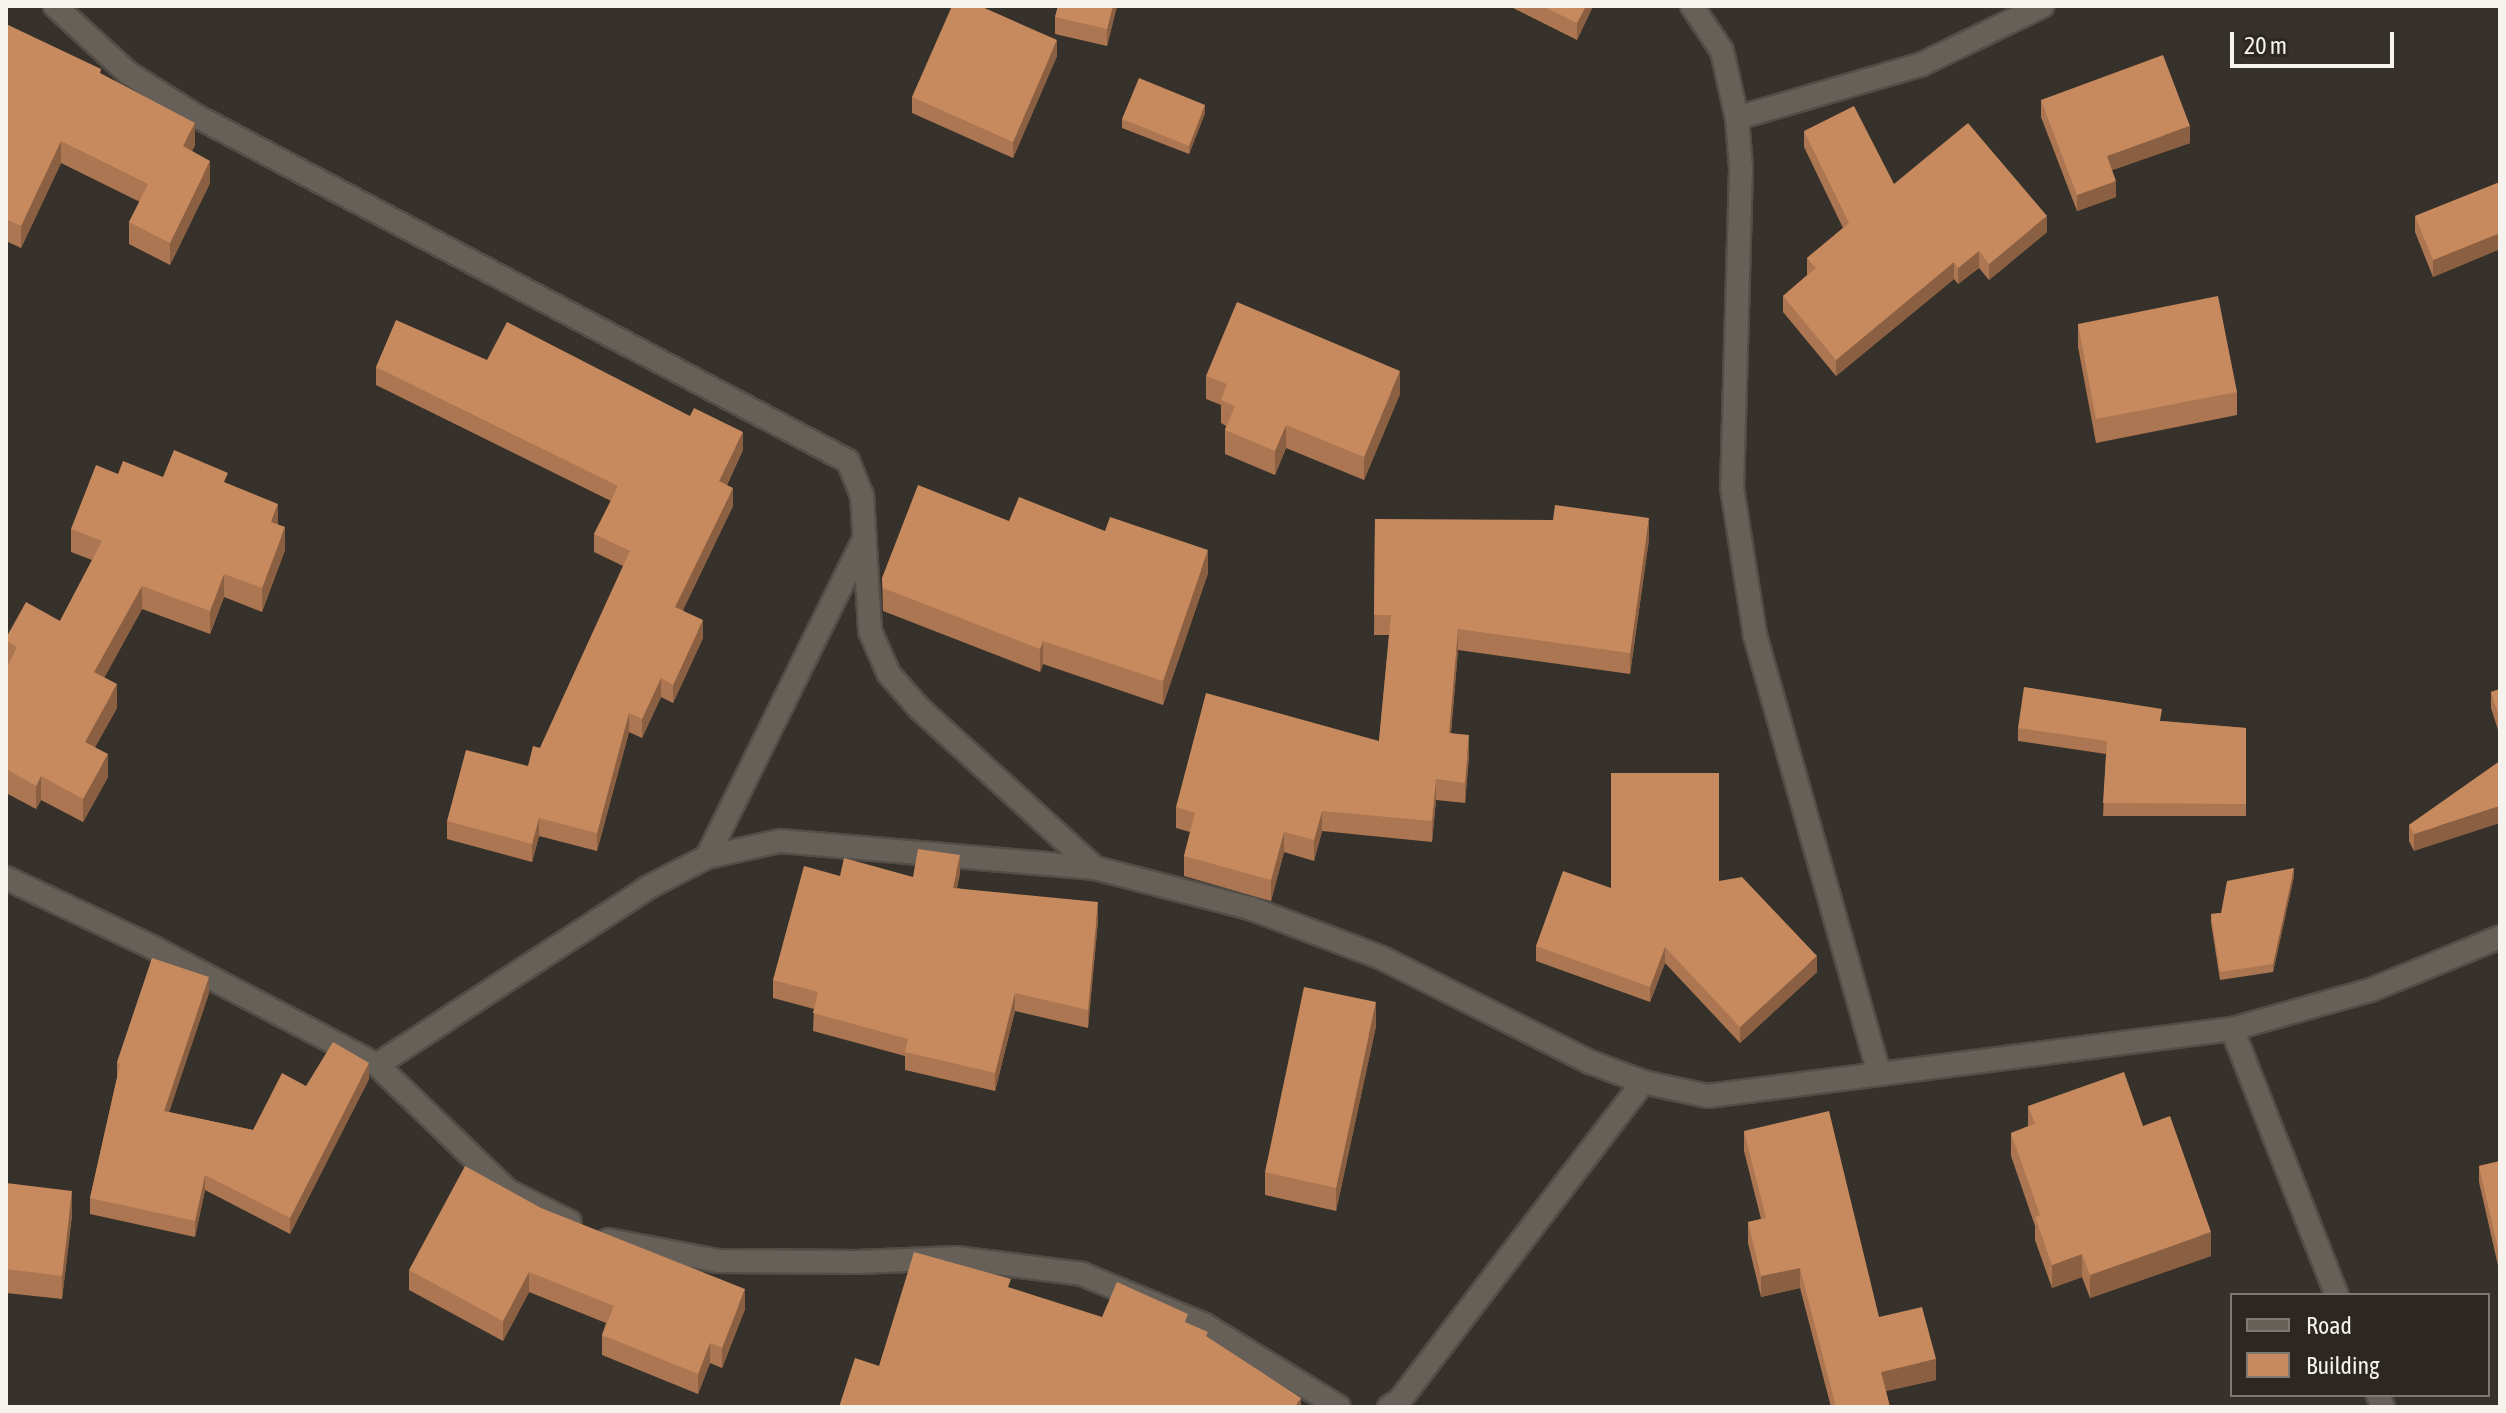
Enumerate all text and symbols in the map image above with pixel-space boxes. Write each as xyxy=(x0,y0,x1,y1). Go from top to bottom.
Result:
scale bar xyxy=(2234,16,2398,66)
text: 20 m xyxy=(2244,32,2287,59)
legend xyxy=(2230,1293,2490,1397)
text: Road xyxy=(2306,1312,2352,1339)
text: Building xyxy=(2306,1352,2379,1379)

